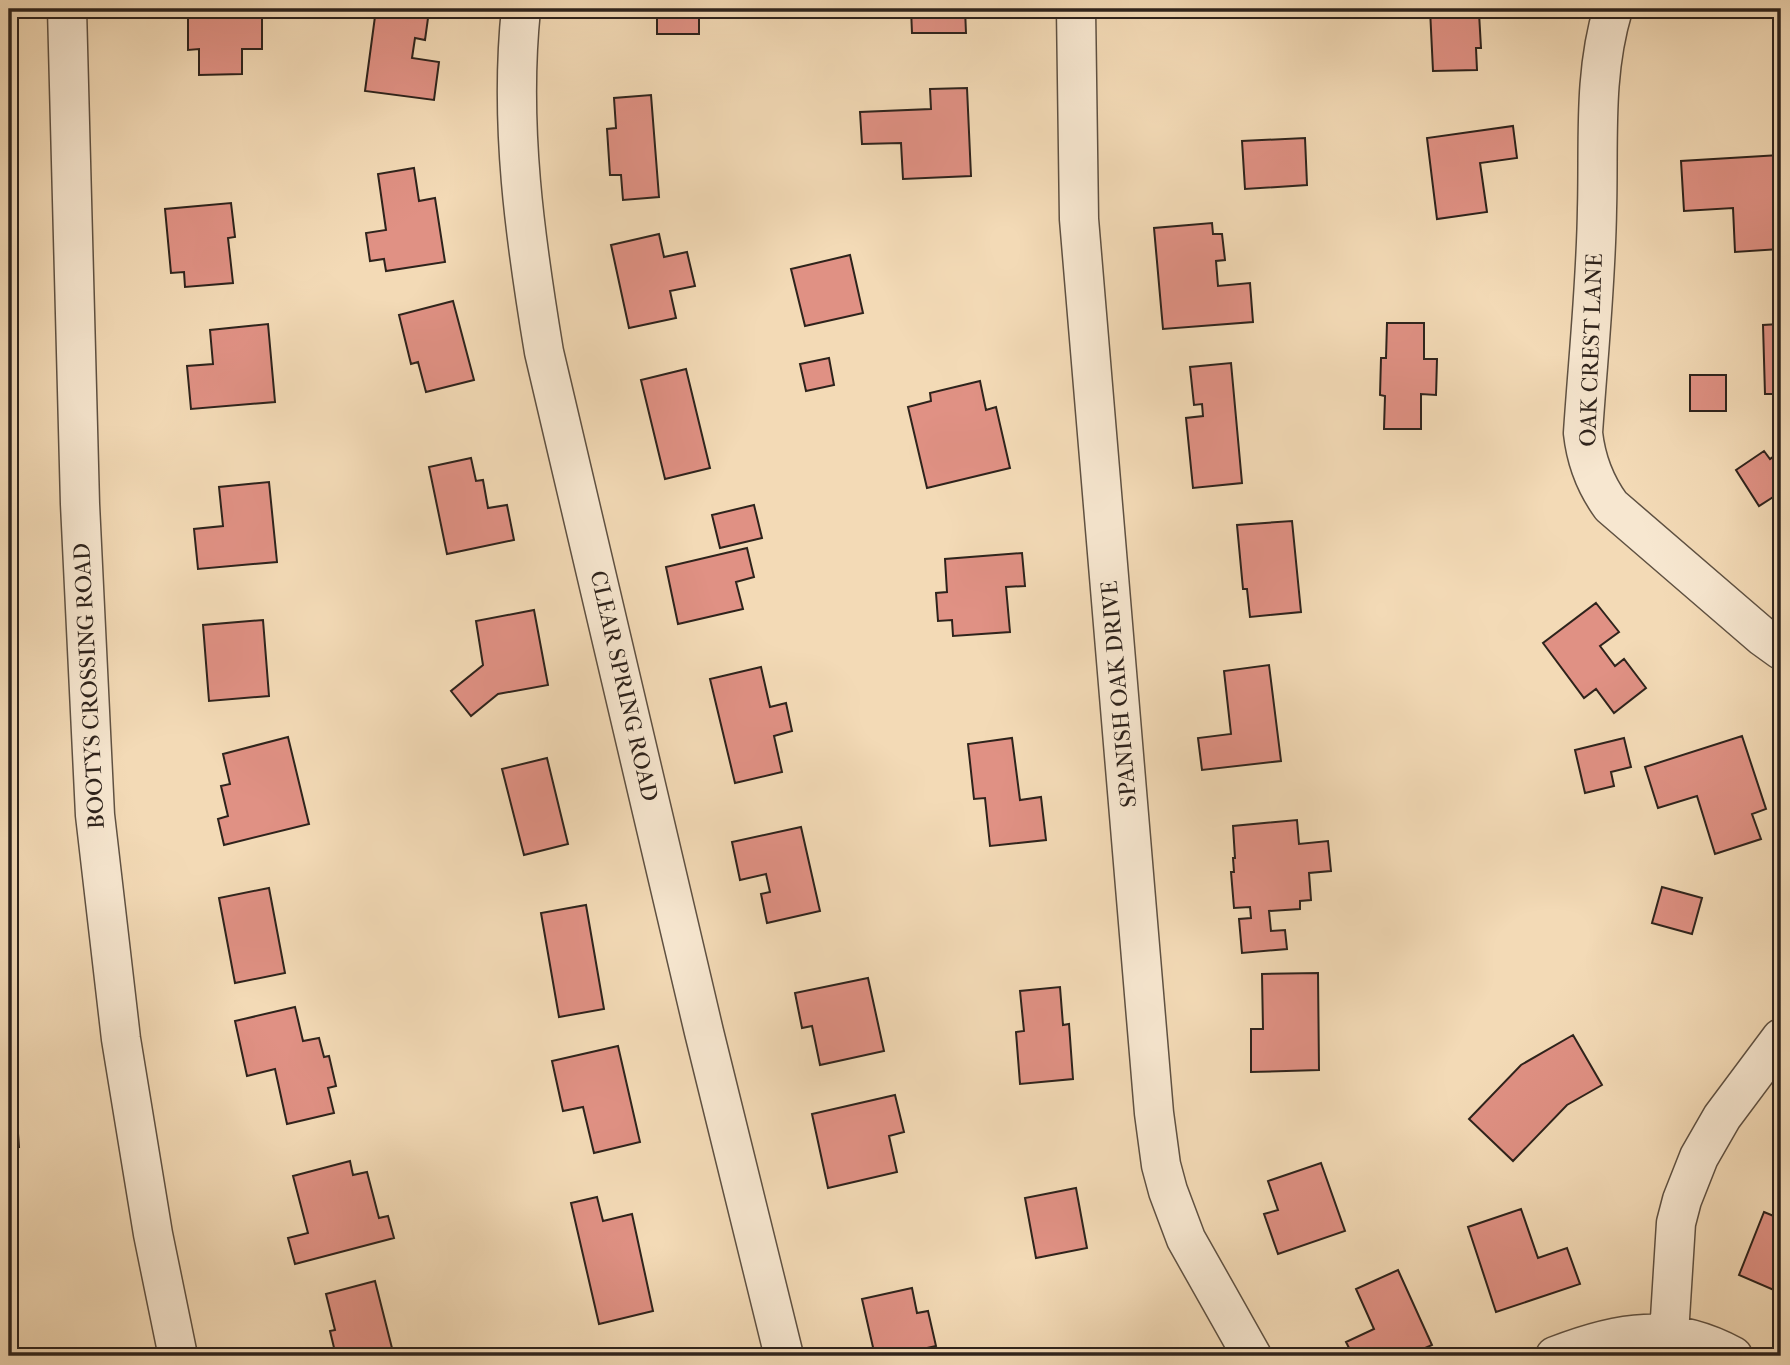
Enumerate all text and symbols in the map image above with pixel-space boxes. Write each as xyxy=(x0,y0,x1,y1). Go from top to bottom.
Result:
street label: OAK CREST LANE xyxy=(1574,253,1608,447)
street label: BOOTYS CROSSING ROAD xyxy=(68,542,110,830)
street label: CLEAR SPRING ROAD xyxy=(584,568,664,804)
street label: SPANISH OAK DRIVE xyxy=(1096,579,1142,809)

